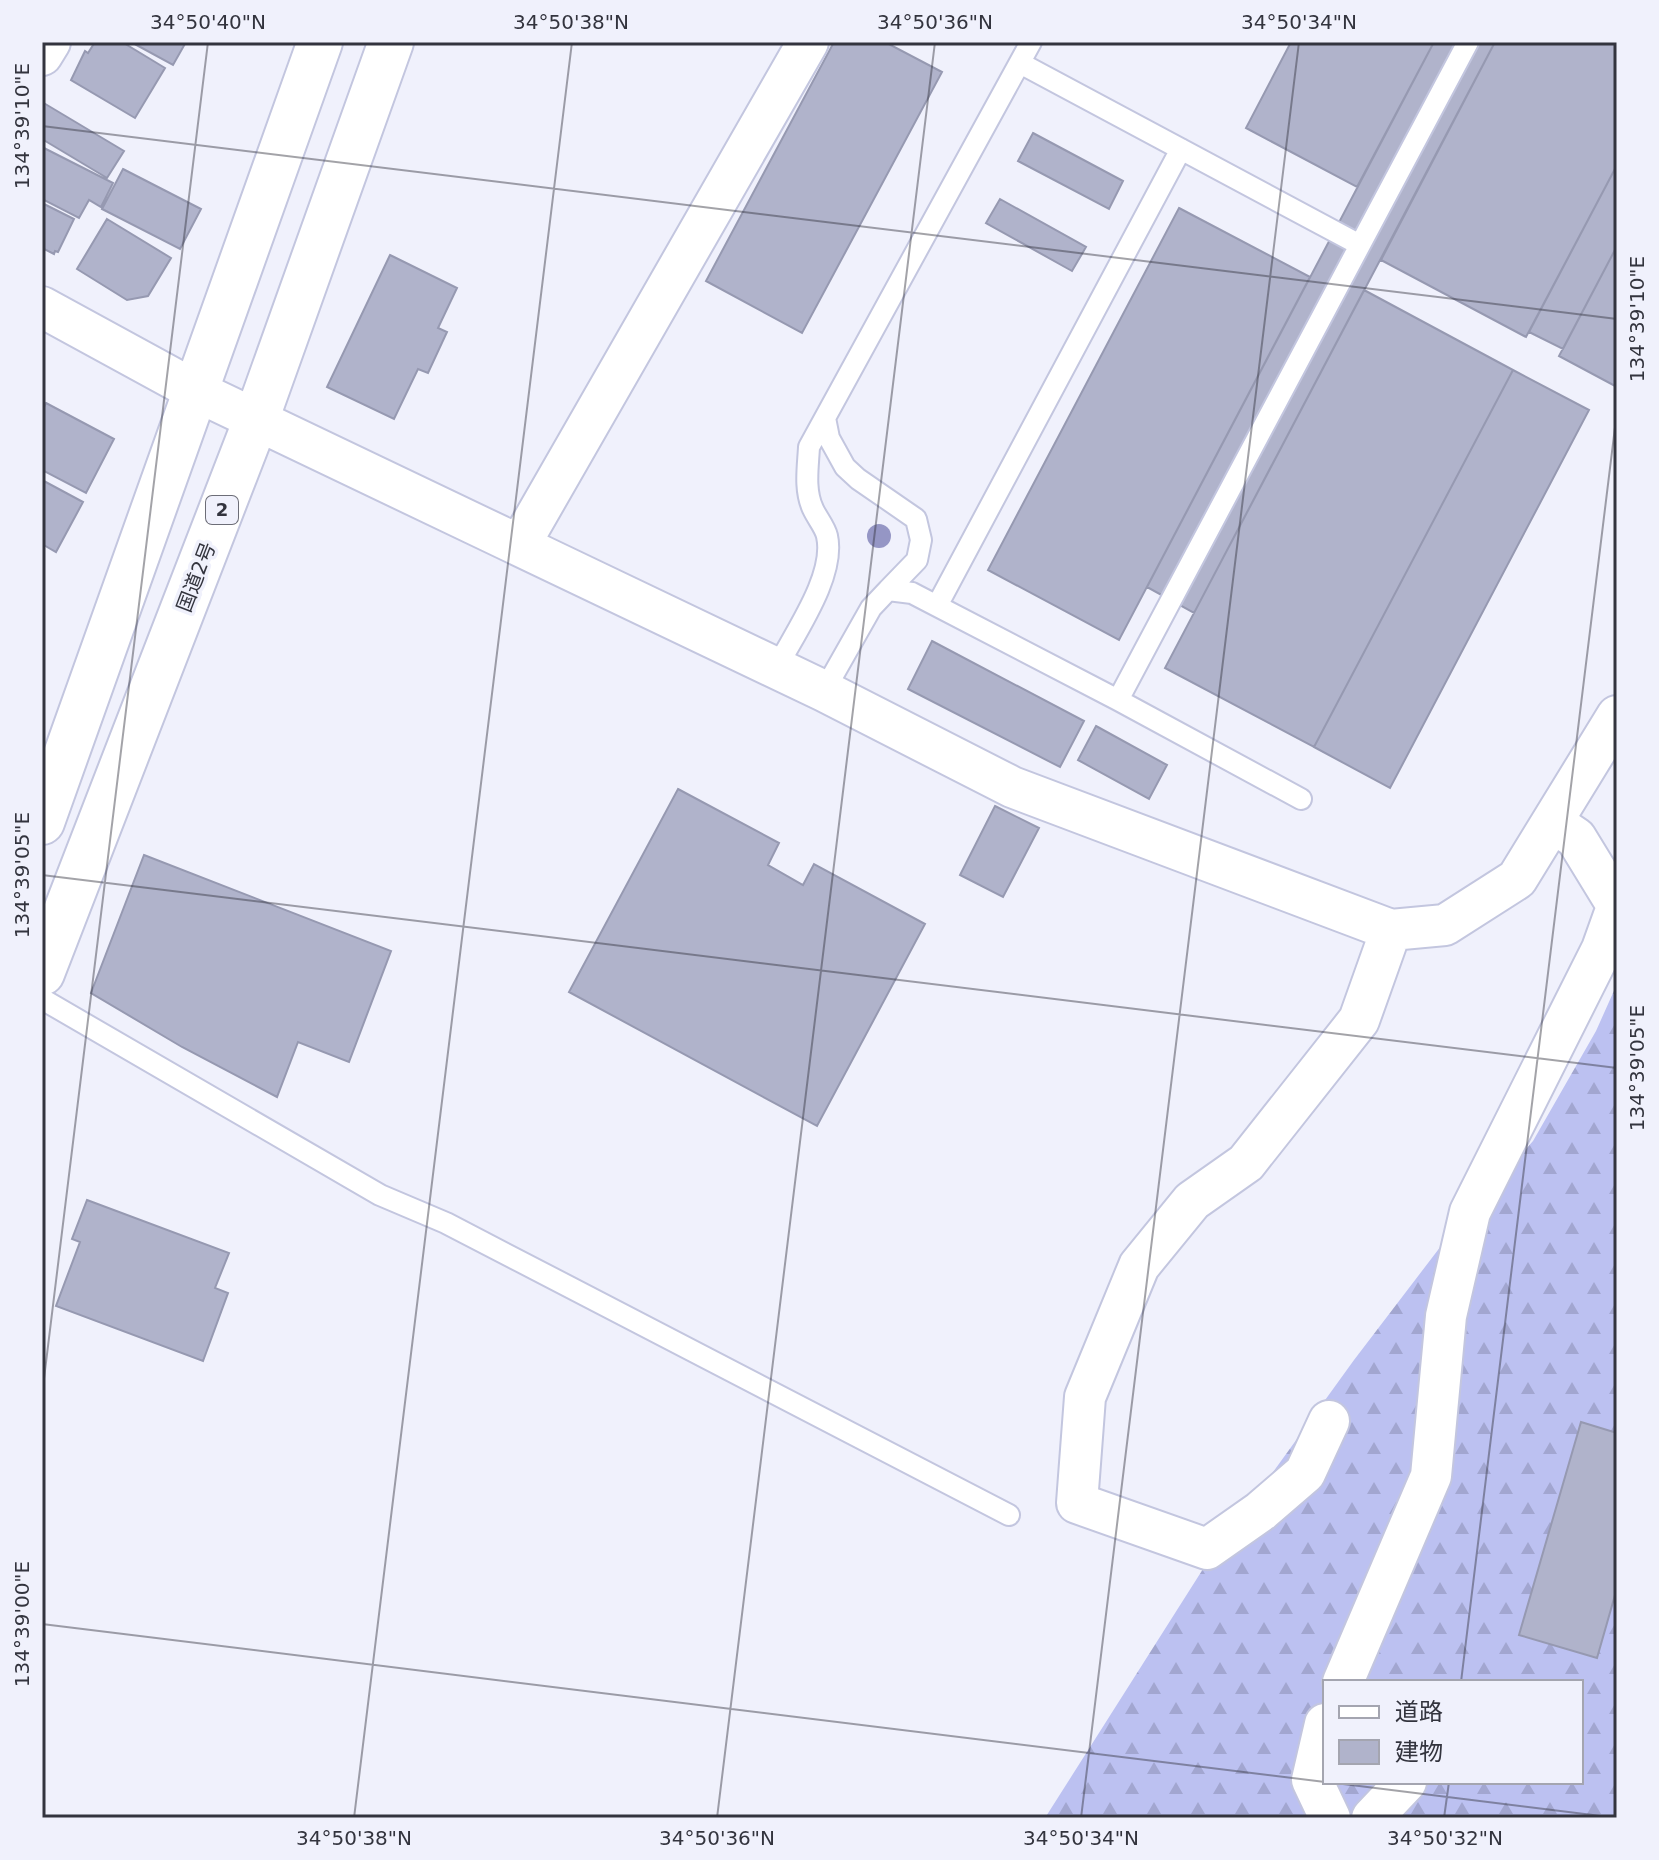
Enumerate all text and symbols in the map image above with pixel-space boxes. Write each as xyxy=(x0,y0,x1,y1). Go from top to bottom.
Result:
text: 34°50'40"N xyxy=(150,10,266,34)
text: 34°50'38"N xyxy=(513,10,629,34)
text: 34°50'36"N xyxy=(877,10,993,34)
text: 34°50'34"N xyxy=(1241,10,1357,34)
text: 134°39'10"E xyxy=(10,63,34,189)
text: 134°39'10"E xyxy=(1625,256,1649,382)
road number: 2 xyxy=(206,496,238,524)
street label: 国道2号 xyxy=(172,539,220,615)
text: 134°39'05"E xyxy=(10,812,34,938)
text: 134°39'05"E xyxy=(1625,1005,1649,1131)
text: 134°39'00"E xyxy=(10,1561,34,1687)
legend xyxy=(1323,1680,1583,1784)
text: 道路 xyxy=(1395,1698,1443,1726)
text: 建物 xyxy=(1395,1738,1443,1766)
text: 34°50'38"N xyxy=(296,1826,412,1850)
text: 34°50'36"N xyxy=(659,1826,775,1850)
text: 34°50'34"N xyxy=(1023,1826,1139,1850)
text: 34°50'32"N xyxy=(1387,1826,1503,1850)

